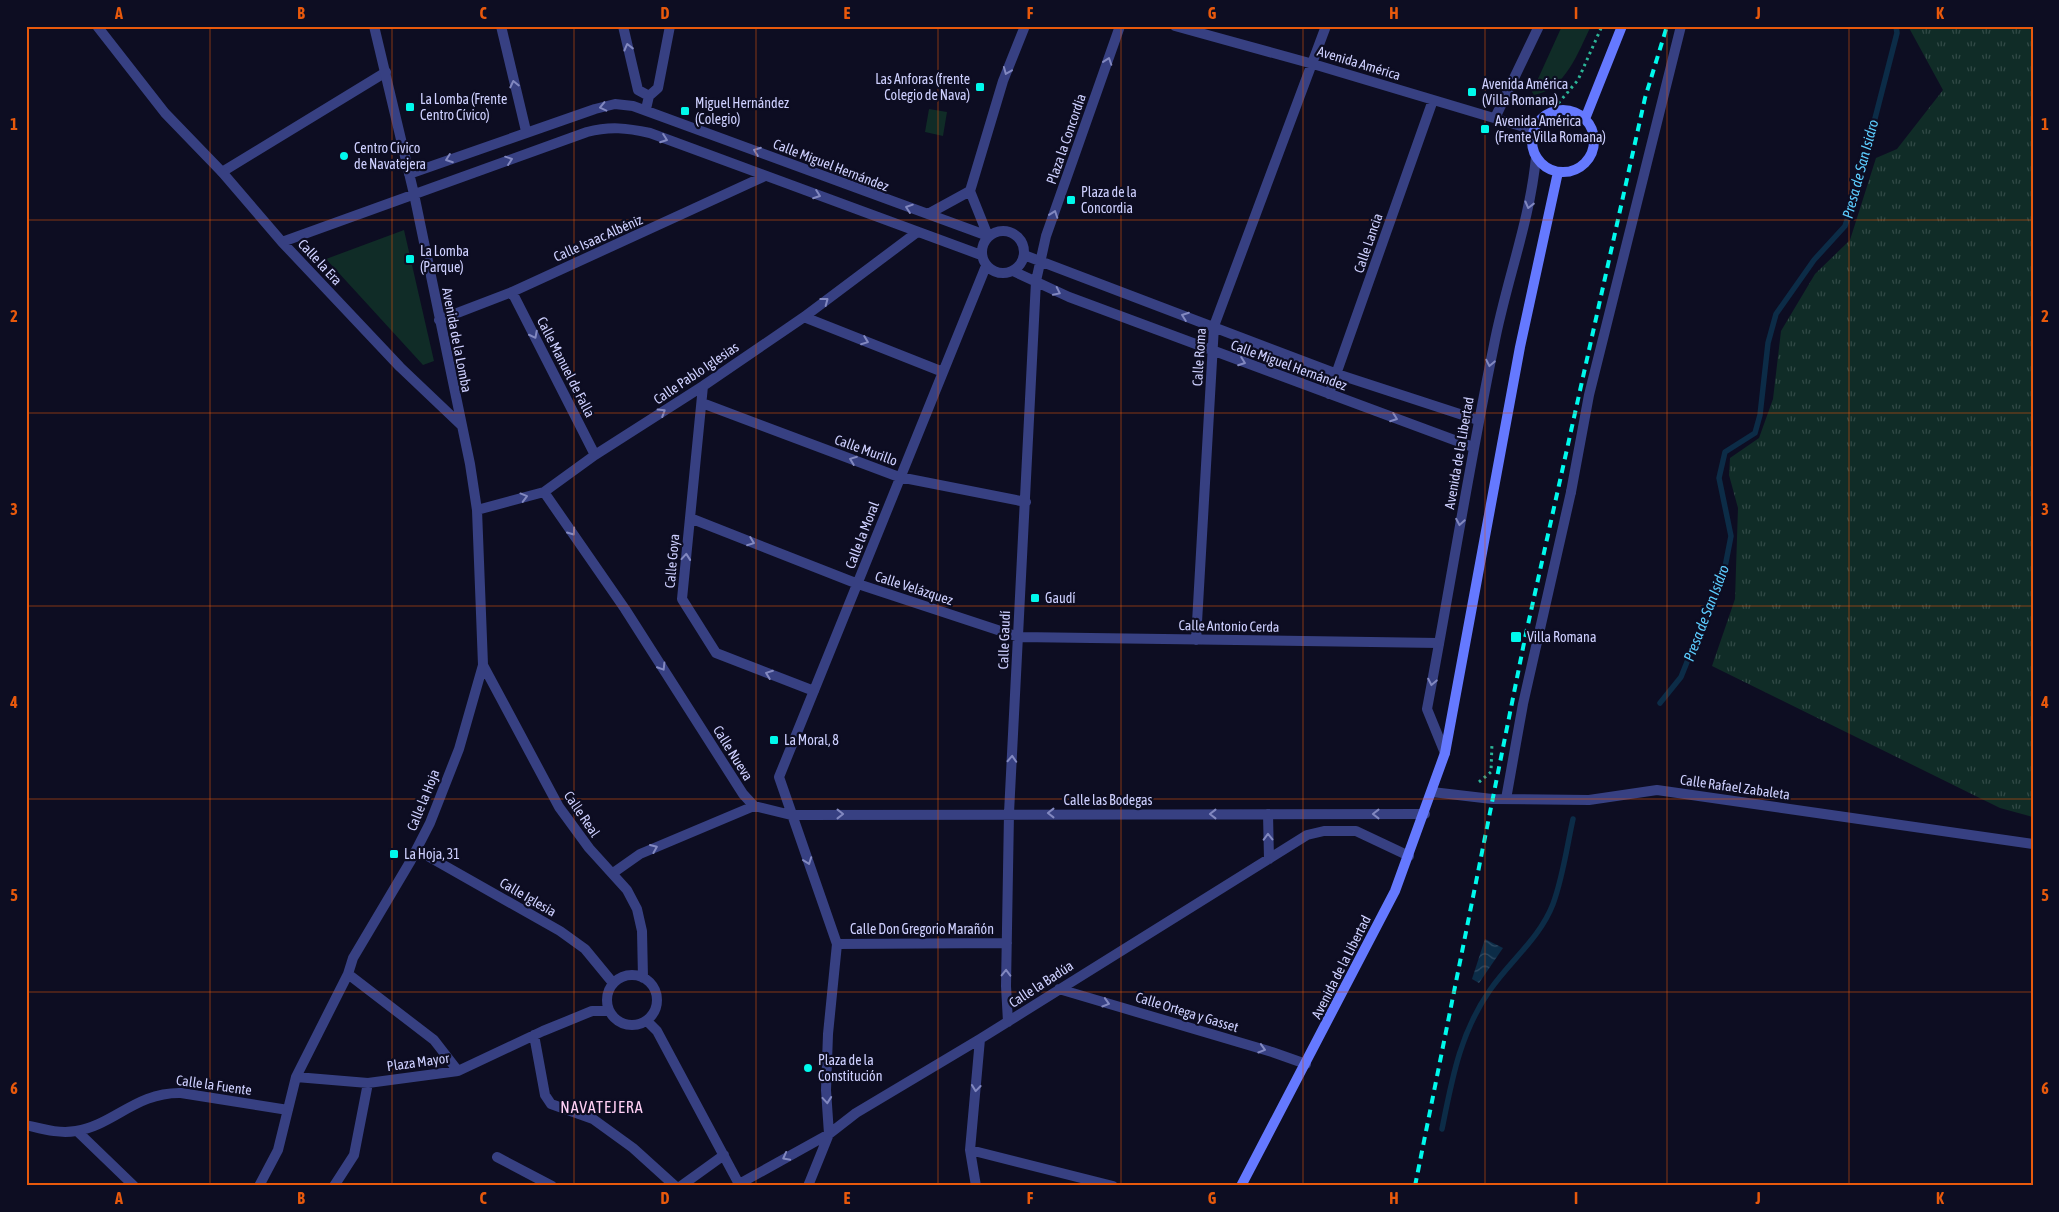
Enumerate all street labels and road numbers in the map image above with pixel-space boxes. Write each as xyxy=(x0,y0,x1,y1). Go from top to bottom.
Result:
street label: Avenida América xyxy=(1315,43,1403,83)
street label: Plaza la Concordia xyxy=(1043,92,1089,186)
street label: Calle Miguel Hernández xyxy=(771,136,891,194)
street label: Calle Isaac Albéniz xyxy=(551,211,645,265)
street label: Calle Lancia xyxy=(1350,211,1386,275)
street label: Calle la Era xyxy=(295,236,345,288)
street label: Avenida de la Lomba xyxy=(439,286,475,394)
street label: Calle Manuel de Falla xyxy=(534,314,598,420)
street label: Calle Roma xyxy=(1189,327,1209,387)
street label: Calle Miguel Hernández xyxy=(1229,337,1349,393)
street label: Calle Pablo Iglesias xyxy=(650,339,742,407)
street label: Avenida de la Libertad xyxy=(1441,396,1477,510)
street label: Calle Murillo xyxy=(832,431,900,469)
street label: Calle la Moral xyxy=(842,499,882,571)
street label: Calle Goya xyxy=(662,533,682,589)
street label: Calle Velázquez xyxy=(873,568,955,608)
street label: Calle Gaudí xyxy=(995,610,1013,670)
street label: Calle Antonio Cerda xyxy=(1178,617,1280,635)
street label: Calle Nueva xyxy=(710,723,756,783)
street label: Calle la Hoja xyxy=(403,767,443,833)
street label: Calle Rafael Zabaleta xyxy=(1679,771,1791,803)
street label: Calle Real xyxy=(561,788,603,840)
street label: Calle las Bodegas xyxy=(1064,792,1152,808)
street label: Calle Iglesia xyxy=(497,874,559,920)
street label: Avenida de la Libertad xyxy=(1308,913,1374,1021)
street label: Calle Don Gregorio Marañón xyxy=(850,921,994,937)
street label: Calle la Badúa xyxy=(1006,957,1076,1011)
street label: Calle Ortega y Gasset xyxy=(1134,989,1240,1035)
street label: Plaza Mayor xyxy=(386,1050,451,1074)
street label: Calle la Fuente xyxy=(175,1072,253,1098)

